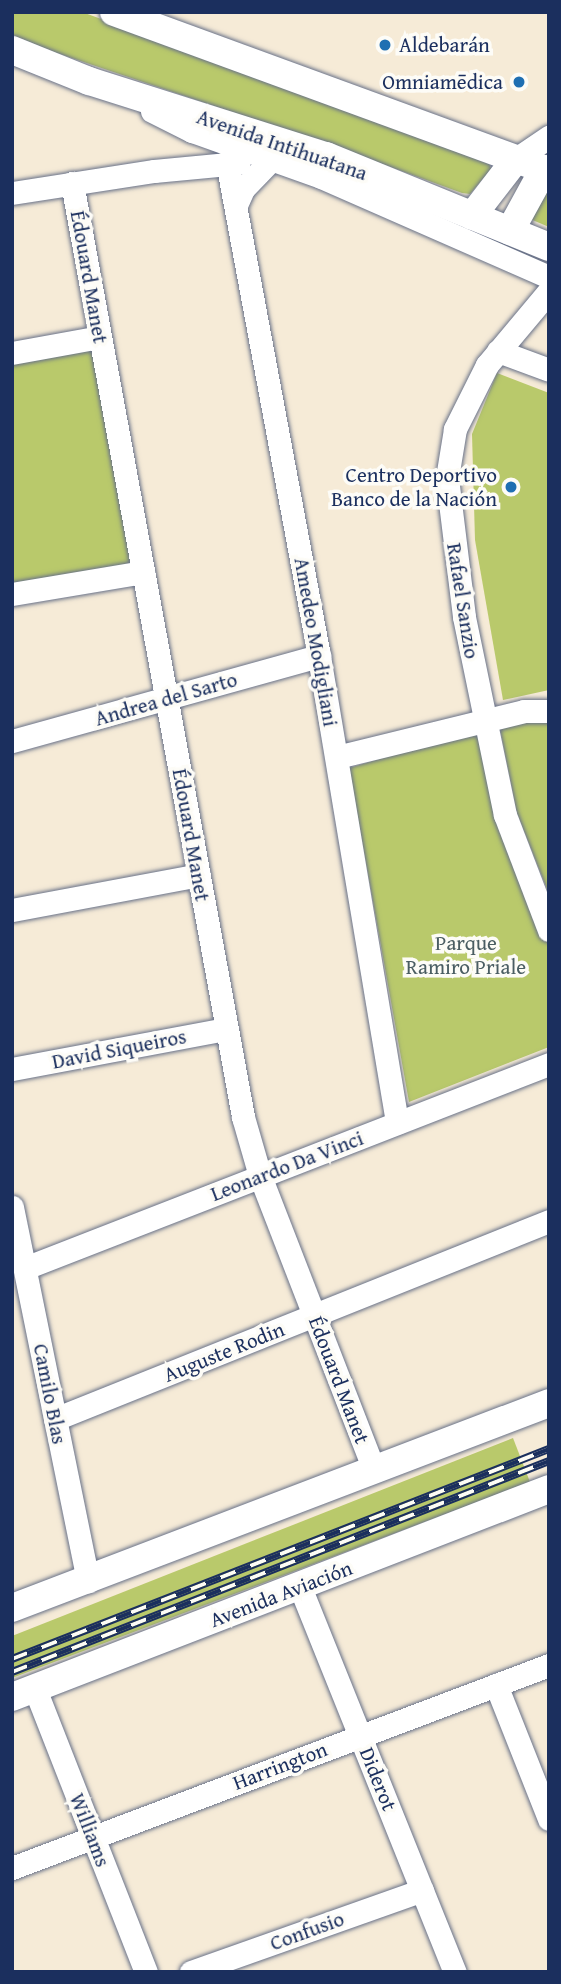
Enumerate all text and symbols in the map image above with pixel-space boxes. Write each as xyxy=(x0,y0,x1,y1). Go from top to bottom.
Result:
place label: Aldebarán xyxy=(399,32,490,58)
marker: Aldebarán xyxy=(377,37,393,53)
place label: Omniamēdica xyxy=(382,69,503,95)
marker: Omniamēdica xyxy=(509,72,529,92)
street label: Avenida Intihuatana xyxy=(193,104,371,186)
street label: Édouard Manet xyxy=(65,209,113,345)
place label: Centro Deportivo Banco de la Nación xyxy=(331,462,497,512)
marker: Centro Deportivo Banco de la Nación xyxy=(503,479,519,495)
street label: Rafael Sanzio xyxy=(441,541,485,661)
street label: Amedeo Modigliani xyxy=(289,556,343,728)
street label: Andrea del Sarto xyxy=(92,667,240,731)
street label: Édouard Manet xyxy=(167,767,215,903)
park label: Parque Ramiro Priale xyxy=(406,930,526,980)
street label: David Siqueiros xyxy=(50,1024,188,1074)
street label: Leonardo Da Vinci xyxy=(207,1125,367,1207)
street label: Édouard Manet xyxy=(303,1313,375,1447)
street label: Auguste Rodin xyxy=(160,1316,288,1388)
street label: Camilo Blas xyxy=(28,1342,72,1446)
street label: Avenida Aviación xyxy=(206,1555,356,1633)
street label: Harrington xyxy=(229,1736,331,1796)
street label: Diderot xyxy=(354,1744,402,1814)
street label: Williams xyxy=(64,1790,116,1870)
street label: Confusio xyxy=(267,1906,347,1956)

